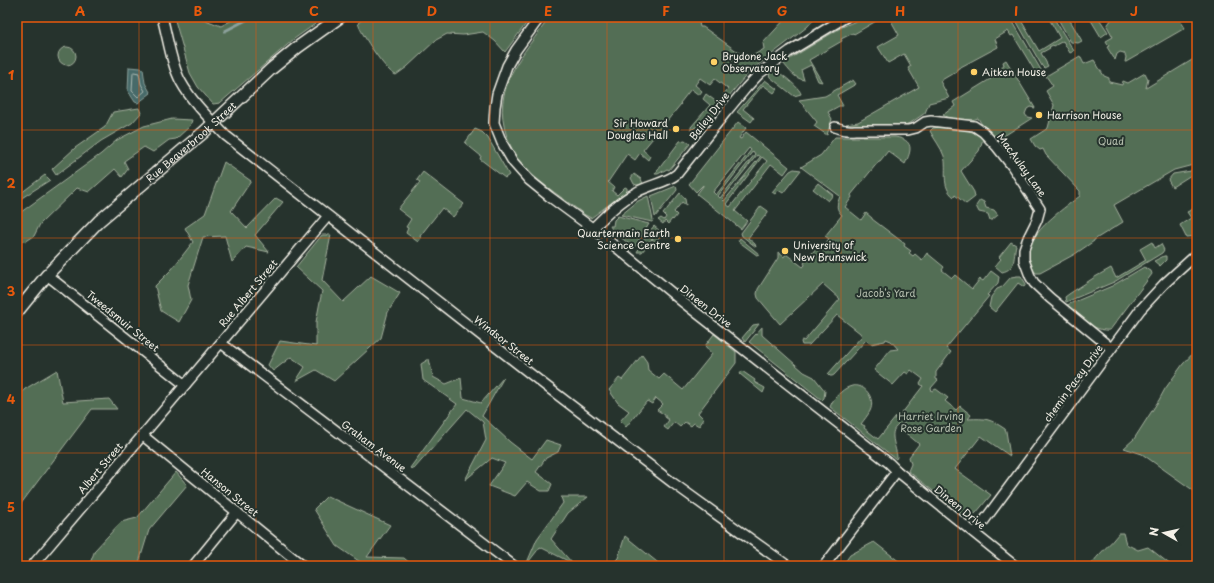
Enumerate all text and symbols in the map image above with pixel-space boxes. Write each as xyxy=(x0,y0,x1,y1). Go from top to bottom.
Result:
text: A xyxy=(75,1,85,20)
text: B xyxy=(194,1,203,20)
text: C xyxy=(309,1,319,20)
text: D xyxy=(427,1,437,20)
text: E xyxy=(544,1,552,20)
text: F xyxy=(662,1,670,20)
text: G xyxy=(777,1,787,20)
text: H xyxy=(895,1,905,20)
text: I xyxy=(1014,1,1018,20)
text: J xyxy=(1130,1,1138,20)
place label: Brydone Jack Observatory xyxy=(722,48,787,76)
marker: Brydone Jack Observatory xyxy=(709,57,719,67)
place label: Aitken House xyxy=(982,64,1047,79)
text: 1 xyxy=(8,65,14,84)
marker: Aitken House xyxy=(969,67,979,77)
street label: Bailey Drive xyxy=(685,88,733,144)
street label: Rue Beaverbrook Street xyxy=(142,98,239,185)
place label: Harrison House xyxy=(1047,107,1122,122)
marker: Harrison House xyxy=(1034,110,1044,120)
place label: Sir Howard Douglas Hall xyxy=(607,115,668,142)
marker: Sir Howard Douglas Hall xyxy=(671,124,681,134)
street label: MacAulay Lane xyxy=(994,130,1051,200)
park label: Quad xyxy=(1098,133,1124,148)
text: 2 xyxy=(6,173,16,192)
place label: Quartermain Earth Science Centre xyxy=(577,225,670,252)
marker: Quartermain Earth Science Centre xyxy=(673,234,683,244)
place label: University of New Brunswick xyxy=(793,237,867,264)
marker: University of New Brunswick xyxy=(780,246,790,256)
street label: Rue Albert Street xyxy=(215,256,280,330)
street label: Dineen Drive xyxy=(677,280,736,331)
text: 3 xyxy=(7,281,16,300)
park label: Jacob's Yard xyxy=(856,285,916,300)
street label: Tweedsmuir Street xyxy=(84,287,163,355)
street label: Windsor Street xyxy=(471,311,538,368)
street label: chemin Pacey Drive xyxy=(1039,341,1106,425)
text: 4 xyxy=(7,389,16,408)
park label: Harriet Irving Rose Garden xyxy=(898,408,964,435)
street label: Graham Avenue xyxy=(339,416,410,475)
street label: Albert Street xyxy=(74,439,126,497)
street label: Hanson Street xyxy=(198,464,262,519)
street label: Dineen Drive xyxy=(931,481,989,532)
text: 5 xyxy=(7,497,15,516)
north arrow xyxy=(1144,513,1184,553)
text: N xyxy=(1145,526,1163,537)

